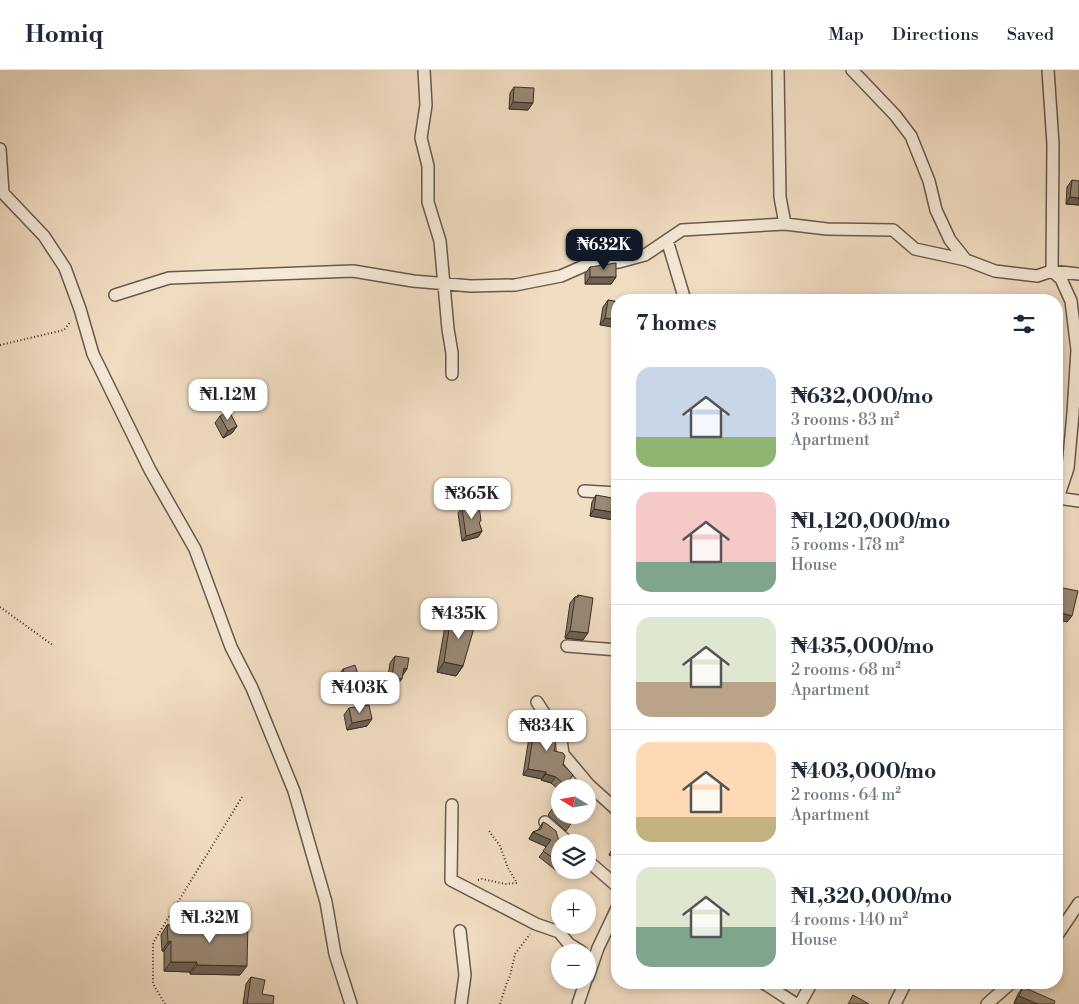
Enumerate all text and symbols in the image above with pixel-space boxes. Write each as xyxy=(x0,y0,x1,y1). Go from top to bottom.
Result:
text: Homiq xyxy=(25,20,103,50)
text: Map xyxy=(828,23,864,46)
text: Directions xyxy=(892,23,979,46)
text: Saved xyxy=(1007,23,1054,46)
pin: ₦632K xyxy=(569,228,639,271)
text: ₦632K xyxy=(577,235,631,255)
icon: filters xyxy=(1010,310,1038,338)
text: 7 homes xyxy=(636,311,717,337)
pin: ₦1.12M xyxy=(187,378,269,421)
text: ₦632,000/mo xyxy=(791,384,933,410)
text: ₦1.12M xyxy=(199,385,257,405)
icon: home xyxy=(676,387,736,447)
text: 3 rooms · 83 m² xyxy=(791,410,900,430)
text: Apartment xyxy=(791,430,870,450)
pin: ₦365K xyxy=(437,478,507,520)
text: ₦365K xyxy=(445,484,499,504)
text: ₦1,120,000/mo xyxy=(791,509,950,535)
icon: home xyxy=(676,512,736,572)
text: 5 rooms · 178 m² xyxy=(791,535,905,555)
text: House xyxy=(791,555,837,575)
pin: ₦435K xyxy=(424,598,494,640)
text: ₦435K xyxy=(431,604,487,624)
text: ₦435,000/mo xyxy=(791,634,934,660)
icon: home xyxy=(676,637,736,697)
text: 2 rooms · 68 m² xyxy=(791,660,901,680)
pin: ₦403K xyxy=(325,672,395,714)
text: ₦403K xyxy=(332,678,388,698)
text: Apartment xyxy=(791,680,870,700)
pin: ₦834K xyxy=(512,710,582,752)
text: ₦834K xyxy=(519,716,575,736)
text: ₦403,000/mo xyxy=(791,759,936,785)
icon: home xyxy=(676,762,736,822)
north arrow xyxy=(551,779,596,824)
map controls xyxy=(551,779,596,989)
text: 2 rooms · 64 m² xyxy=(791,785,901,805)
text: Apartment xyxy=(791,805,870,825)
button: layers xyxy=(551,834,596,879)
text: ₦1,320,000/mo xyxy=(791,884,952,910)
icon: home xyxy=(676,887,736,947)
button: + xyxy=(551,889,596,934)
pin: ₦1.32M xyxy=(169,902,251,944)
text: ₦1.32M xyxy=(181,908,239,928)
text: 4 rooms · 140 m² xyxy=(791,910,908,930)
text: House xyxy=(791,930,837,950)
button: − xyxy=(551,944,596,989)

